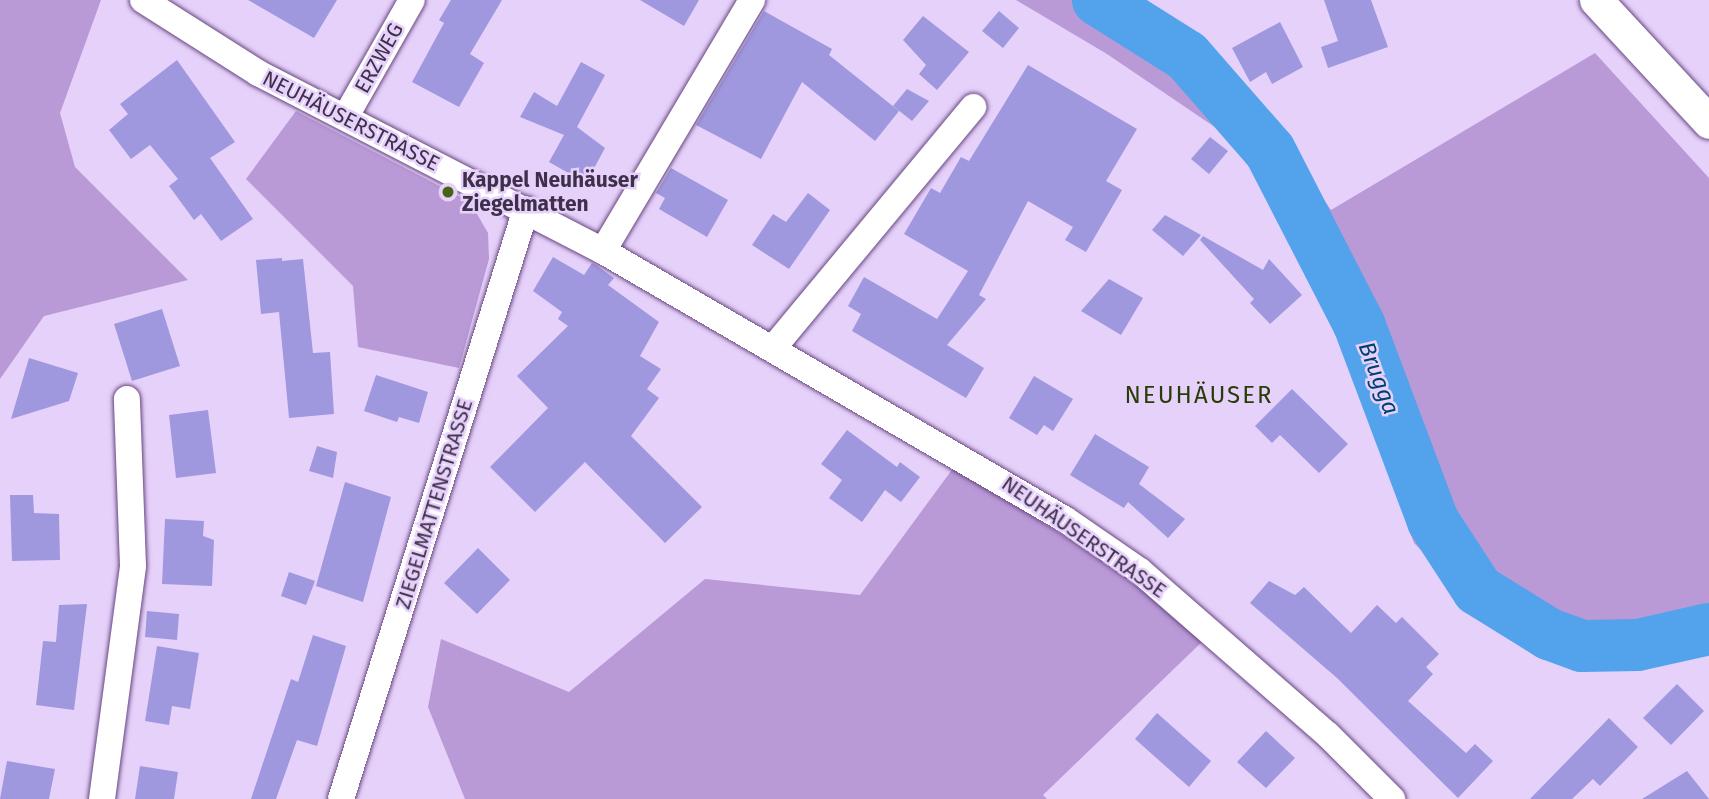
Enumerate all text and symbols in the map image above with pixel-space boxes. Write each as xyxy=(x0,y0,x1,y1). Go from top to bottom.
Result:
street label: ERZWEG xyxy=(349,19,409,97)
street label: NEUHÄUSERSTRASSE xyxy=(258,66,444,176)
place label: Kappel Neuhäuser Ziegelmatten xyxy=(462,167,638,217)
marker: Kappel Neuhäuser Ziegelmatten xyxy=(440,184,456,200)
water label: Brugga xyxy=(1353,338,1405,418)
district label: NEUHÄUSER xyxy=(1126,382,1272,410)
street label: ZIEGELMATTENSTRASSE xyxy=(390,396,478,612)
street label: NEUHÄUSERSTRASSE xyxy=(997,471,1171,603)

